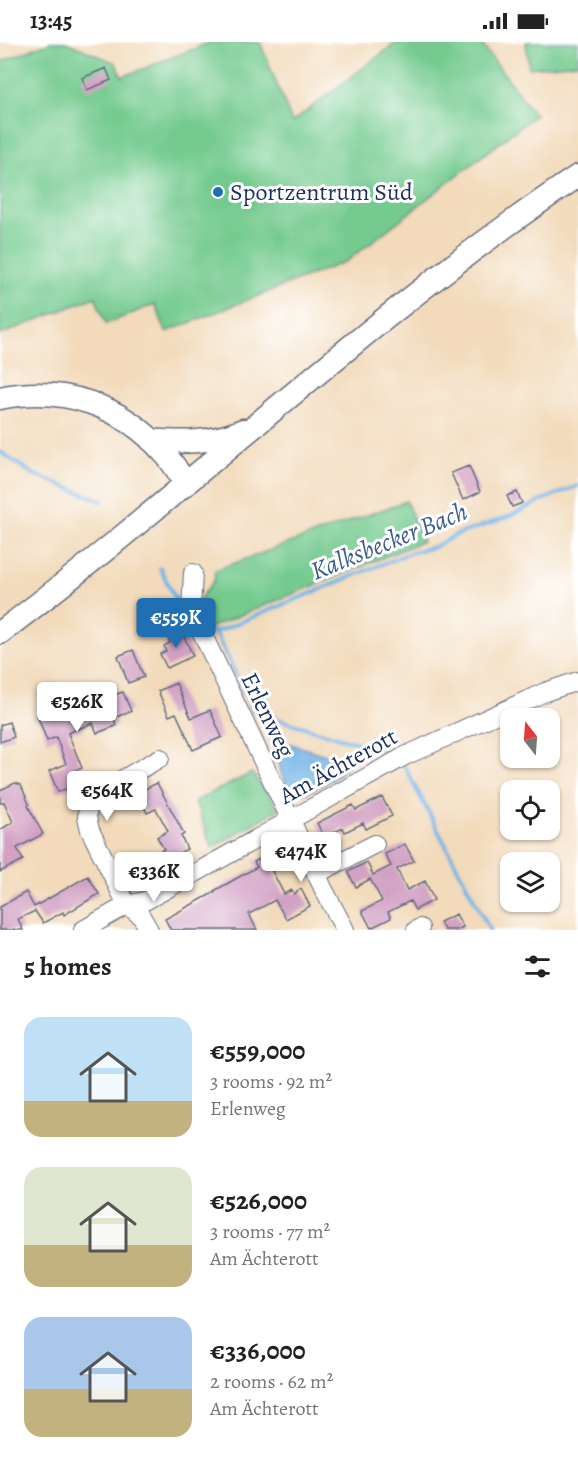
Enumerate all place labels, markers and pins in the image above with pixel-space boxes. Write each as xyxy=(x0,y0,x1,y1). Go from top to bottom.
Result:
place label: Sportzentrum Süd xyxy=(230,176,413,208)
marker: Sportzentrum Süd xyxy=(211,185,225,199)
pin: €559K xyxy=(134,598,218,649)
pin: €526K xyxy=(35,682,119,733)
pin: €564K xyxy=(65,771,149,822)
pin: €474K xyxy=(259,832,343,883)
pin: €336K xyxy=(112,852,196,903)

